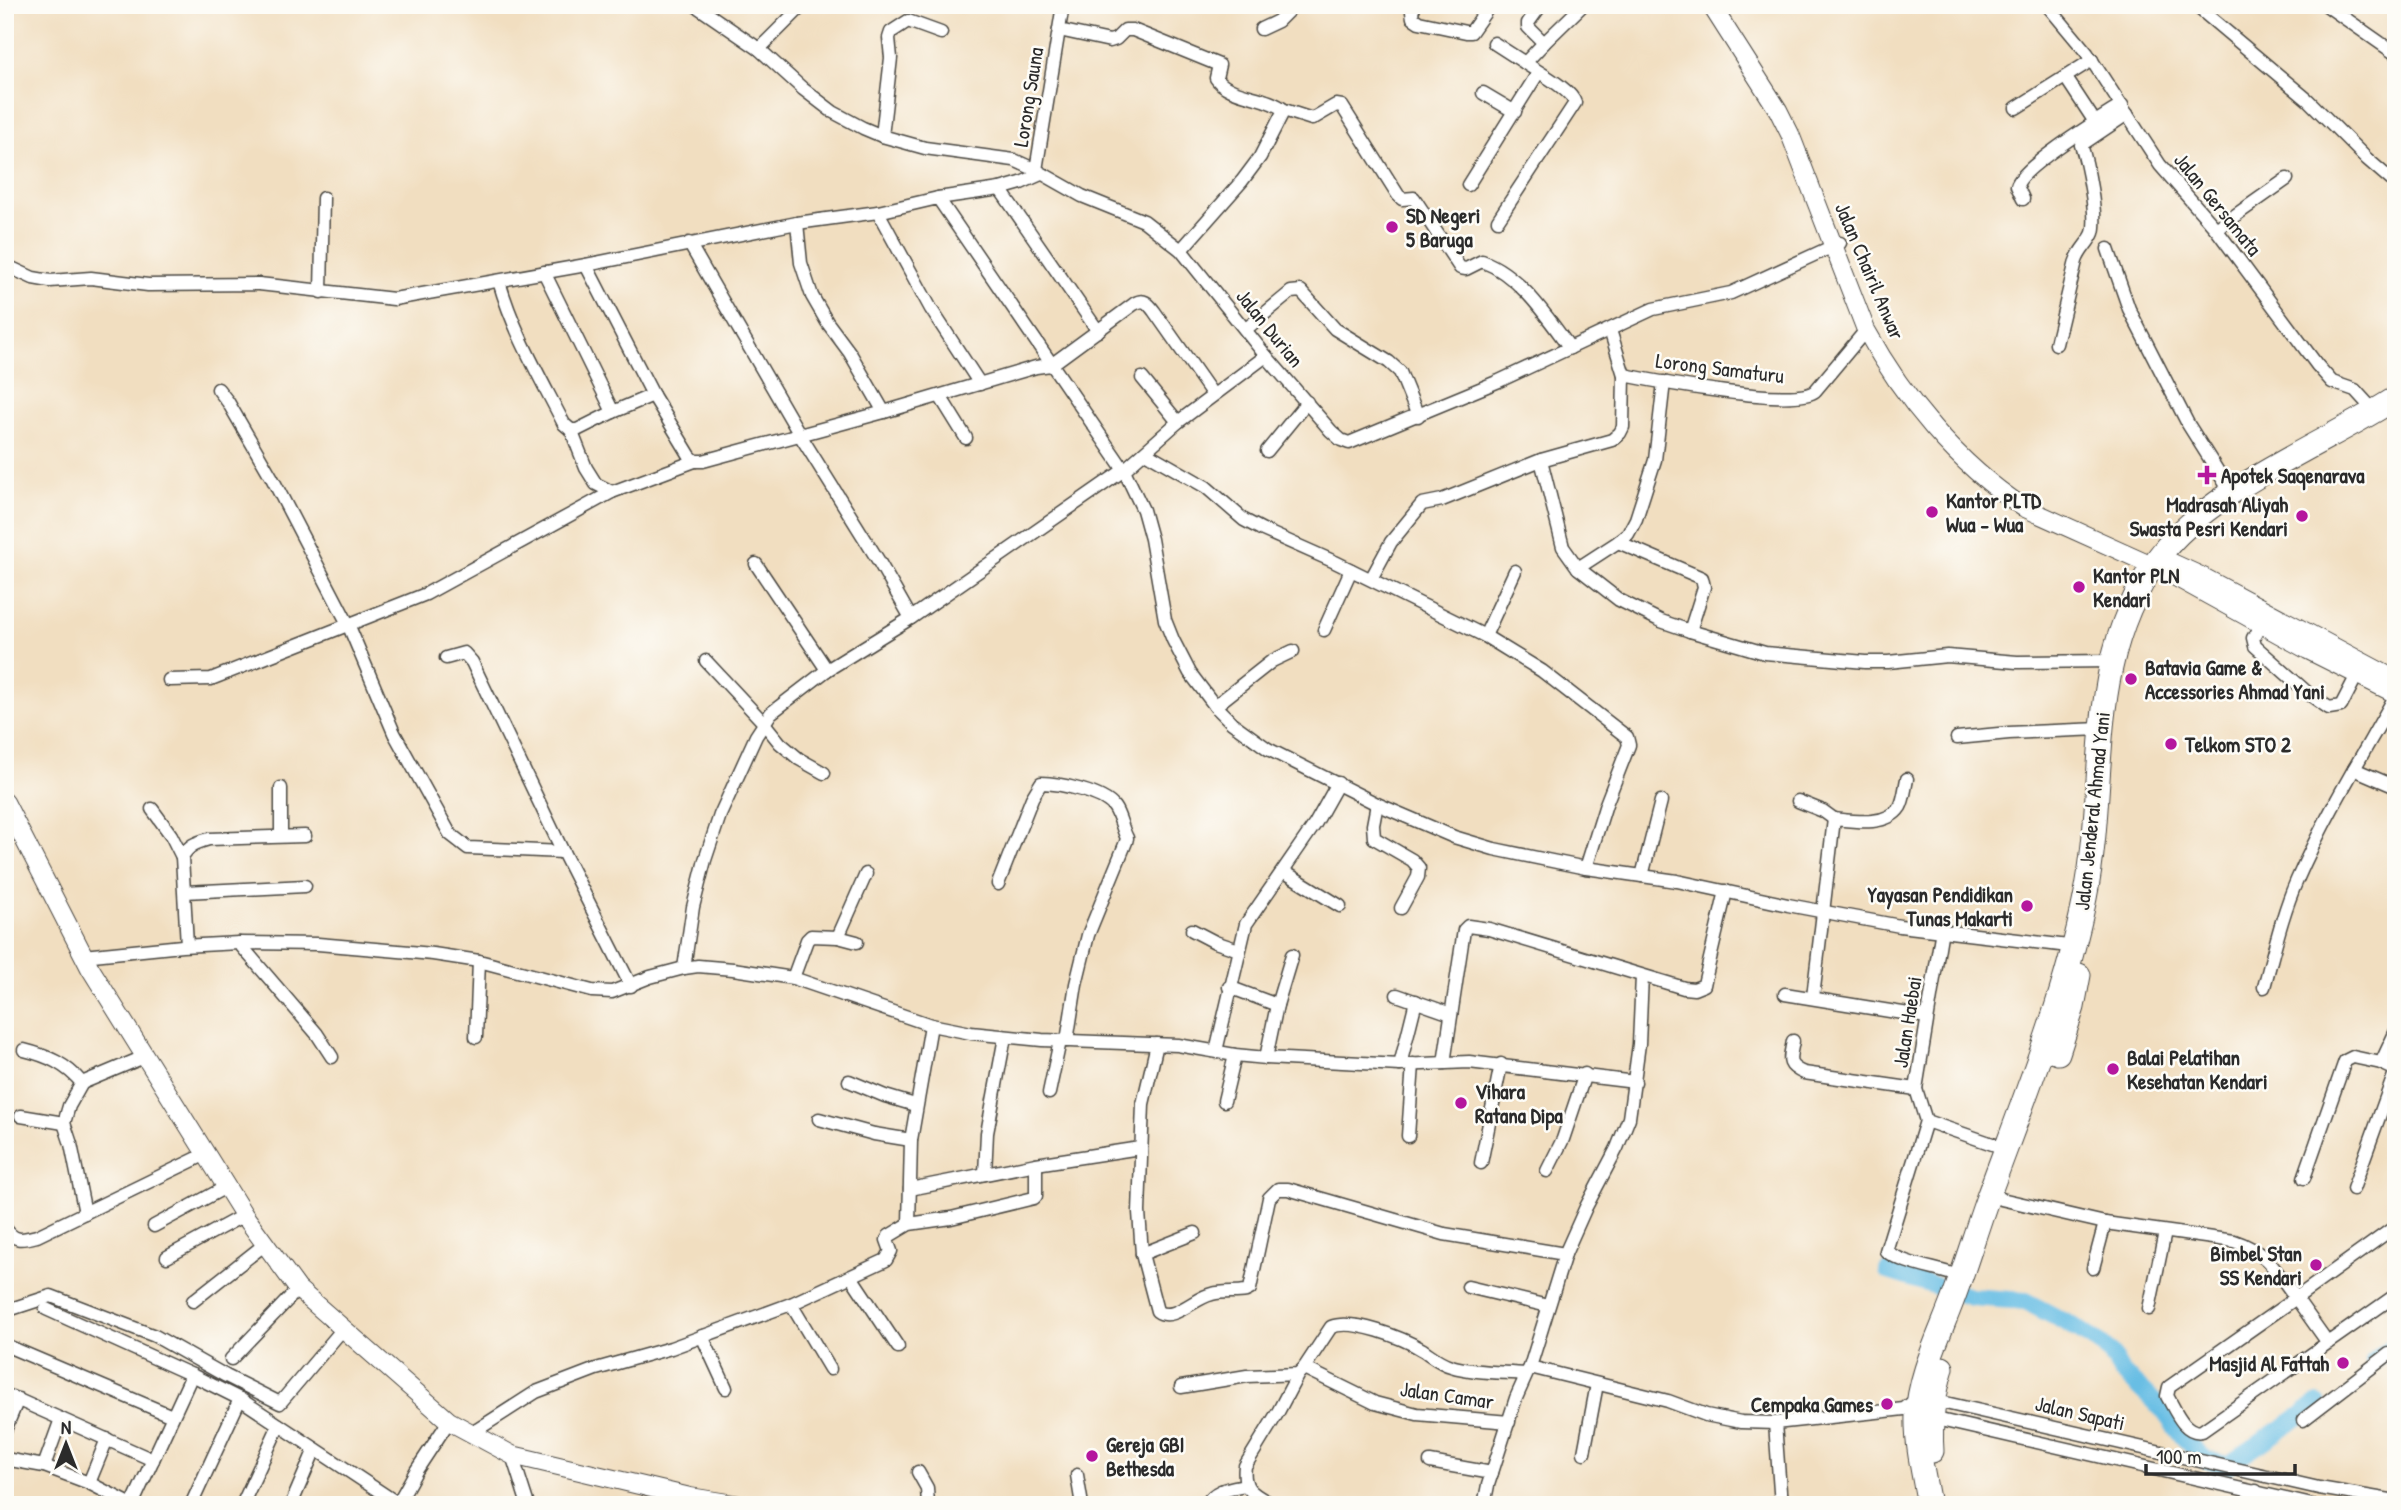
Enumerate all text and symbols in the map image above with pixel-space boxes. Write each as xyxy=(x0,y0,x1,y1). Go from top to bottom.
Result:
street label: Lorong Sauna xyxy=(1006,45,1050,149)
street label: Jalan Gersamata xyxy=(2167,146,2269,262)
street label: Jalan Chairil Anwar xyxy=(1828,198,1912,344)
place label: SD Negeri 5 Baruga xyxy=(1406,201,1480,255)
marker: SD Negeri 5 Baruga xyxy=(1384,219,1400,235)
street label: Jalan Durian xyxy=(1229,283,1311,373)
street label: Lorong Samaturu xyxy=(1654,346,1786,390)
place label: Apotek Saqenarava xyxy=(2221,461,2365,491)
marker: Apotek Saqenarava xyxy=(2199,467,2215,483)
place label: Kantor PLTD Wua - Wua xyxy=(1946,486,2042,539)
place label: Madrasah Aliyah Swasta Pesri Kendari xyxy=(2130,490,2288,543)
marker: Kantor PLTD Wua - Wua xyxy=(1924,504,1940,520)
marker: Madrasah Aliyah Swasta Pesri Kendari xyxy=(2294,508,2310,524)
place label: Kantor PLN Kendari xyxy=(2093,561,2179,614)
marker: Kantor PLN Kendari xyxy=(2071,579,2087,595)
place label: Batavia Game & Accessories Ahmad Yani xyxy=(2145,653,2325,706)
marker: Batavia Game & Accessories Ahmad Yani xyxy=(2123,671,2139,687)
street label: Jalan Jenderal Ahmad Yani xyxy=(2067,710,2117,912)
place label: Telkom STO 2 xyxy=(2184,730,2291,759)
marker: Telkom STO 2 xyxy=(2163,736,2179,752)
place label: Yayasan Pendidikan Tunas Makarti xyxy=(1868,880,2013,933)
marker: Yayasan Pendidikan Tunas Makarti xyxy=(2019,898,2035,914)
street label: Jalan Haebai xyxy=(1885,974,1929,1070)
place label: Balai Pelatihan Kesehatan Kendari xyxy=(2127,1043,2268,1096)
marker: Balai Pelatihan Kesehatan Kendari xyxy=(2105,1061,2121,1077)
place label: Vihara Ratana Dipa xyxy=(1475,1077,1563,1131)
marker: Vihara Ratana Dipa xyxy=(1453,1095,1469,1111)
place label: Bimbel Stan SS Kendari xyxy=(2210,1239,2302,1292)
marker: Bimbel Stan SS Kendari xyxy=(2308,1257,2324,1273)
place label: Masjid Al Fattah xyxy=(2209,1349,2329,1378)
marker: Masjid Al Fattah xyxy=(2335,1355,2351,1371)
street label: Jalan Camar xyxy=(1398,1374,1496,1416)
street label: Jalan Sapati xyxy=(2032,1389,2128,1437)
place label: Cempaka Games xyxy=(1751,1390,1873,1420)
marker: Cempaka Games xyxy=(1879,1396,1895,1412)
north arrow xyxy=(32,1408,102,1478)
text: N xyxy=(61,1414,71,1440)
place label: Gereja GBI Bethesda xyxy=(1106,1430,1185,1483)
scale bar xyxy=(2146,1433,2294,1477)
text: 100 m xyxy=(2156,1442,2202,1471)
marker: Gereja GBI Bethesda xyxy=(1084,1448,1100,1464)

